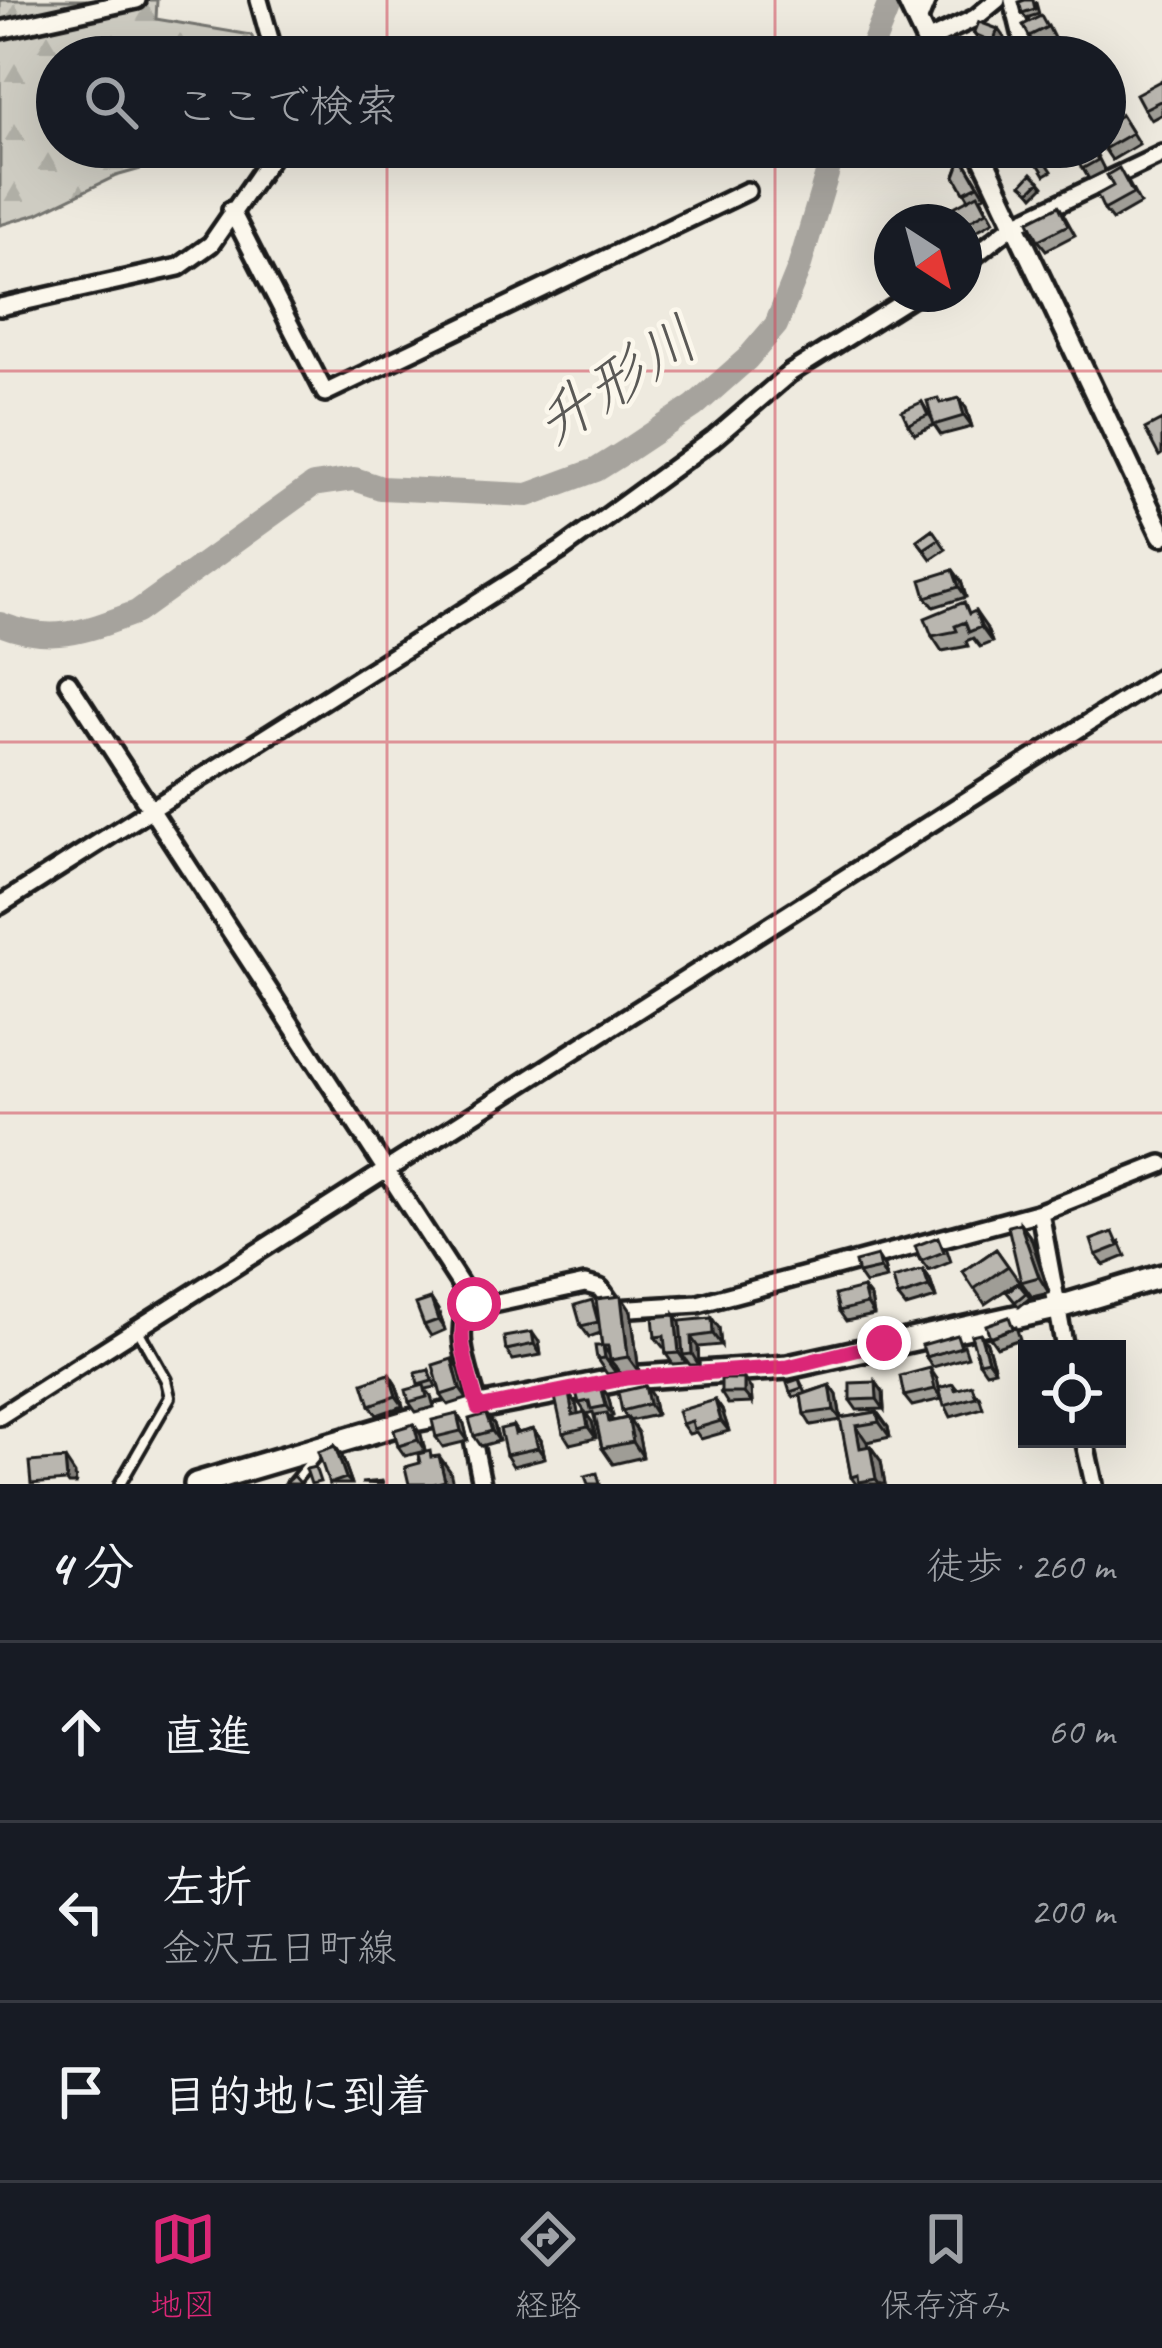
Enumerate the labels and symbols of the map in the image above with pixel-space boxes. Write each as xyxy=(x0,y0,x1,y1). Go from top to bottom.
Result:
north arrow xyxy=(874,204,982,312)
water label: 升形川 xyxy=(520,300,712,462)
route start xyxy=(447,1277,501,1331)
route end xyxy=(857,1316,911,1370)

